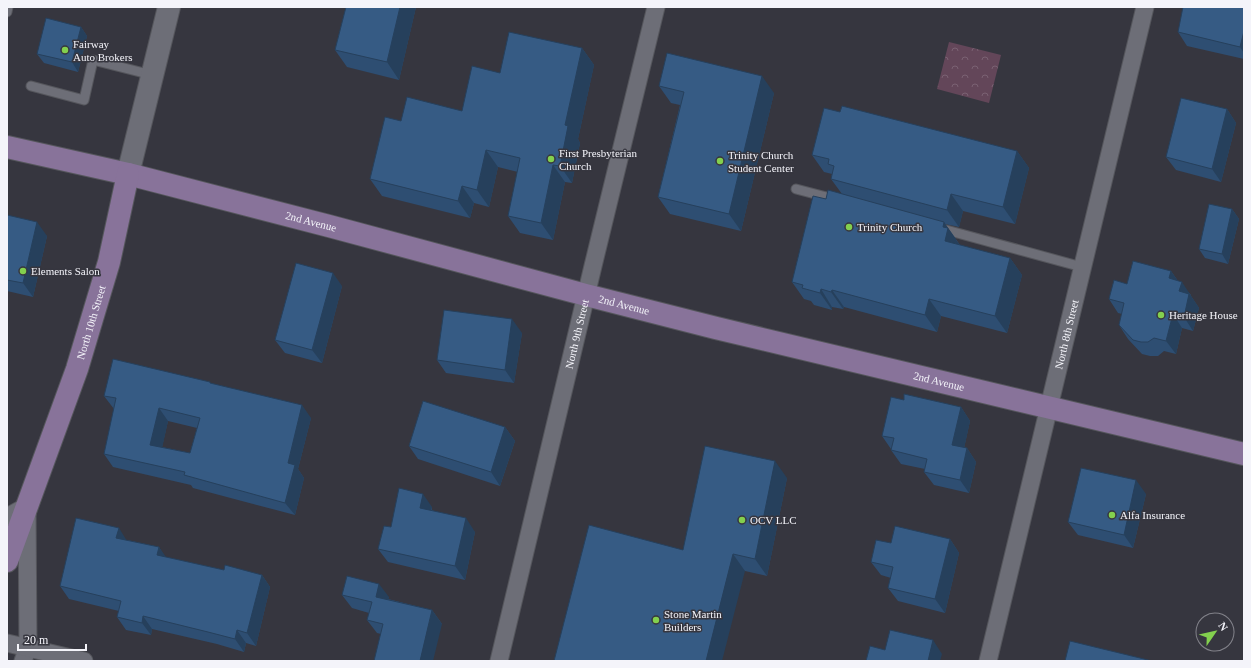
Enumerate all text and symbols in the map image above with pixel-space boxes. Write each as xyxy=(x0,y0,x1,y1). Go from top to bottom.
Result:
place label: Fairway Auto Brokers xyxy=(73,38,133,63)
marker: Fairway Auto Brokers xyxy=(60,45,70,55)
place label: First Presbyterian Church xyxy=(559,147,637,172)
place label: Trinity Church Student Center xyxy=(728,149,794,174)
marker: First Presbyterian Church xyxy=(546,154,556,164)
marker: Trinity Church Student Center xyxy=(715,156,725,166)
street label: 2nd Avenue xyxy=(284,209,338,234)
place label: Trinity Church xyxy=(857,221,923,233)
marker: Trinity Church xyxy=(844,222,854,232)
place label: Elements Salon xyxy=(31,265,100,277)
marker: Elements Salon xyxy=(18,266,28,276)
street label: North 10th Street xyxy=(74,284,108,361)
street label: 2nd Avenue xyxy=(597,292,651,317)
street label: North 9th Street xyxy=(563,298,591,370)
street label: North 8th Street xyxy=(1052,298,1081,370)
place label: Heritage House xyxy=(1169,309,1238,321)
marker: Heritage House xyxy=(1156,310,1166,320)
street label: 2nd Avenue xyxy=(912,369,966,393)
place label: Alfa Insurance xyxy=(1120,509,1185,521)
marker: Alfa Insurance xyxy=(1107,510,1117,520)
place label: OCV LLC xyxy=(750,514,797,526)
marker: OCV LLC xyxy=(737,515,747,525)
place label: Stone Martin Builders xyxy=(664,608,722,633)
north arrow xyxy=(1195,612,1235,652)
marker: Stone Martin Builders xyxy=(651,615,661,625)
text: N xyxy=(1216,620,1231,633)
scale bar xyxy=(18,626,86,652)
text: 20 m xyxy=(24,633,49,647)

